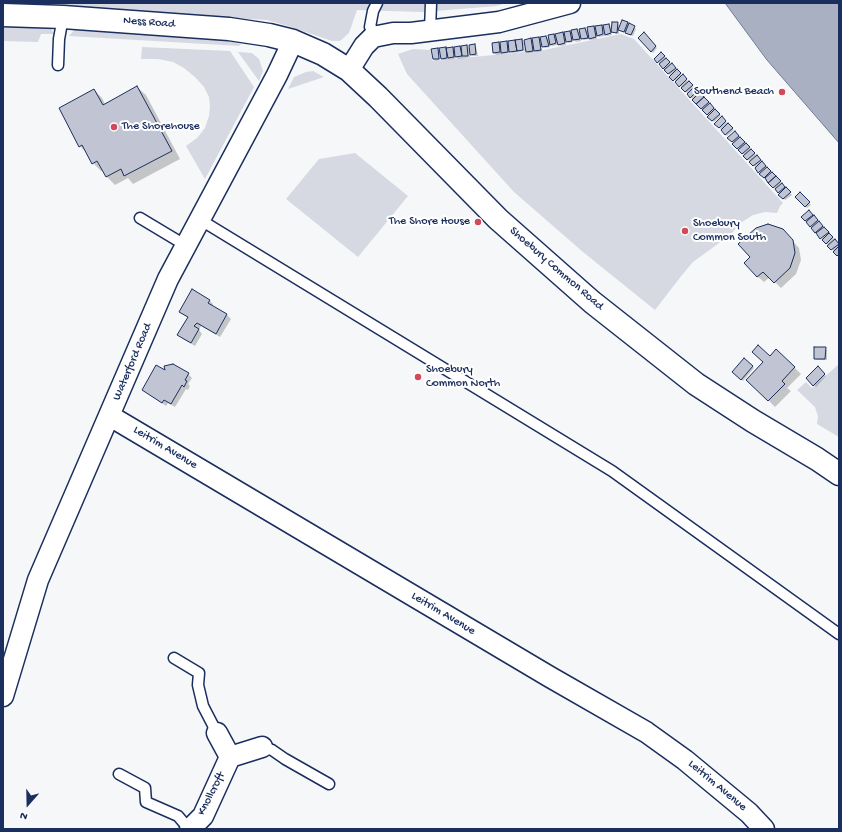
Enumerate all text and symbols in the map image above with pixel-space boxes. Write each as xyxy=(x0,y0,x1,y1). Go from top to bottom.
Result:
street label: Ness Road xyxy=(123,14,175,32)
place label: Southend Beach xyxy=(694,85,774,99)
marker: Southend Beach xyxy=(777,87,787,97)
place label: The Shorehouse xyxy=(122,120,200,134)
marker: The Shorehouse xyxy=(109,122,119,132)
place label: The Shore House xyxy=(389,215,470,229)
marker: The Shore House xyxy=(473,217,483,227)
place label: Shoebury Common South xyxy=(693,217,766,245)
street label: Shoebury Common Road xyxy=(506,224,606,314)
marker: Shoebury Common South xyxy=(680,226,690,236)
street label: Waterford Road xyxy=(110,321,156,403)
place label: Shoebury Common North xyxy=(426,363,500,391)
marker: Shoebury Common North xyxy=(413,372,423,382)
street label: Leitrim Avenue xyxy=(130,423,200,473)
street label: Leitrim Avenue xyxy=(408,589,478,639)
street label: Leitrim Avenue xyxy=(685,757,749,815)
street label: Knollcroft xyxy=(195,770,229,818)
north arrow xyxy=(8,784,48,824)
text: N xyxy=(18,808,29,822)

